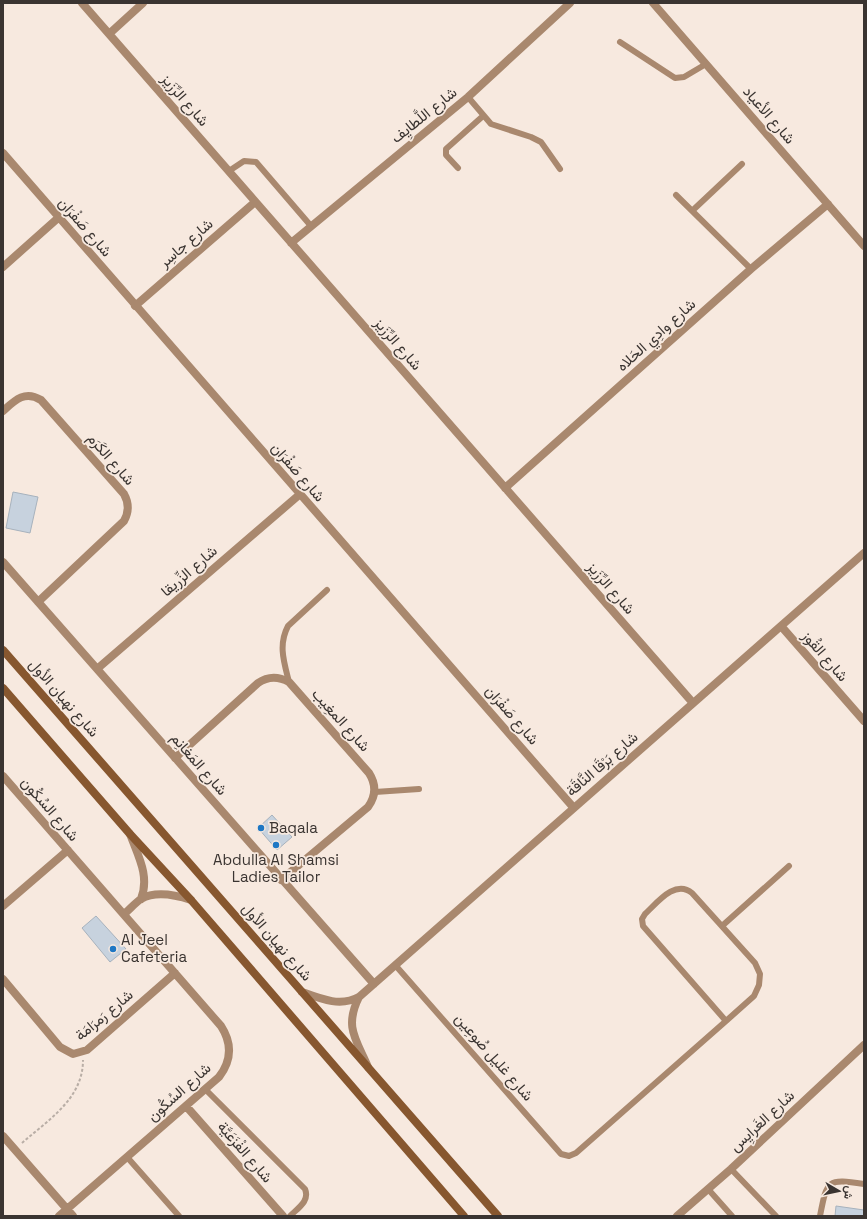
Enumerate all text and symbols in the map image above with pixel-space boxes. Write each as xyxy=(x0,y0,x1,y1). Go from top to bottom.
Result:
street label: شارع الرِّزَيز xyxy=(155,69,213,131)
street label: شارع اللَّطايِف xyxy=(386,81,462,149)
street label: شارع الأعياد xyxy=(738,82,800,149)
street label: شارع صَفْرَان xyxy=(53,193,116,262)
street label: شارع جاسِر xyxy=(154,214,218,273)
street label: شارع وادِي الحَلاه xyxy=(612,294,702,378)
street label: شارع الرِّزَيز xyxy=(368,313,426,375)
street label: شارع الكَرَم xyxy=(82,429,139,490)
street label: شارع صَفْرَان xyxy=(266,438,329,507)
street label: شارع الزِّريقا xyxy=(157,541,222,602)
street label: شارع الرِّزَيز xyxy=(581,557,639,619)
street label: شارع القُوز xyxy=(796,626,853,686)
street label: شارع نهيان الأول xyxy=(24,655,104,742)
street label: شارع صَفْرَان xyxy=(480,681,543,750)
street label: شارع المغِيب xyxy=(307,684,375,757)
street label: شارع بَرْقَا النَّاقَة xyxy=(562,727,643,802)
street label: شارع المَغانِم xyxy=(166,728,232,800)
street label: شارع السُكُون xyxy=(16,773,84,846)
place label: Baqala xyxy=(269,818,318,837)
marker: Baqala xyxy=(256,823,266,833)
marker: Abdulla Al Shamsi Ladies Tailor xyxy=(271,840,281,850)
place label: Abdulla Al Shamsi Ladies Tailor xyxy=(213,850,339,886)
street label: شارع نهيان الأول xyxy=(237,899,317,986)
place label: Al Jeel Cafeteria xyxy=(121,930,187,966)
marker: Al Jeel Cafeteria xyxy=(108,944,118,954)
street label: شارع رَمرَامَة xyxy=(71,985,138,1046)
street label: شارع غليل صُوعِين xyxy=(450,1009,538,1106)
street label: شارع السُكُون xyxy=(143,1058,216,1127)
street label: شارع الغَرايِس xyxy=(725,1086,800,1157)
street label: شارع الفْزَعَيَّة xyxy=(212,1117,277,1188)
north arrow xyxy=(819,1171,859,1211)
text: ش xyxy=(841,1185,857,1200)

